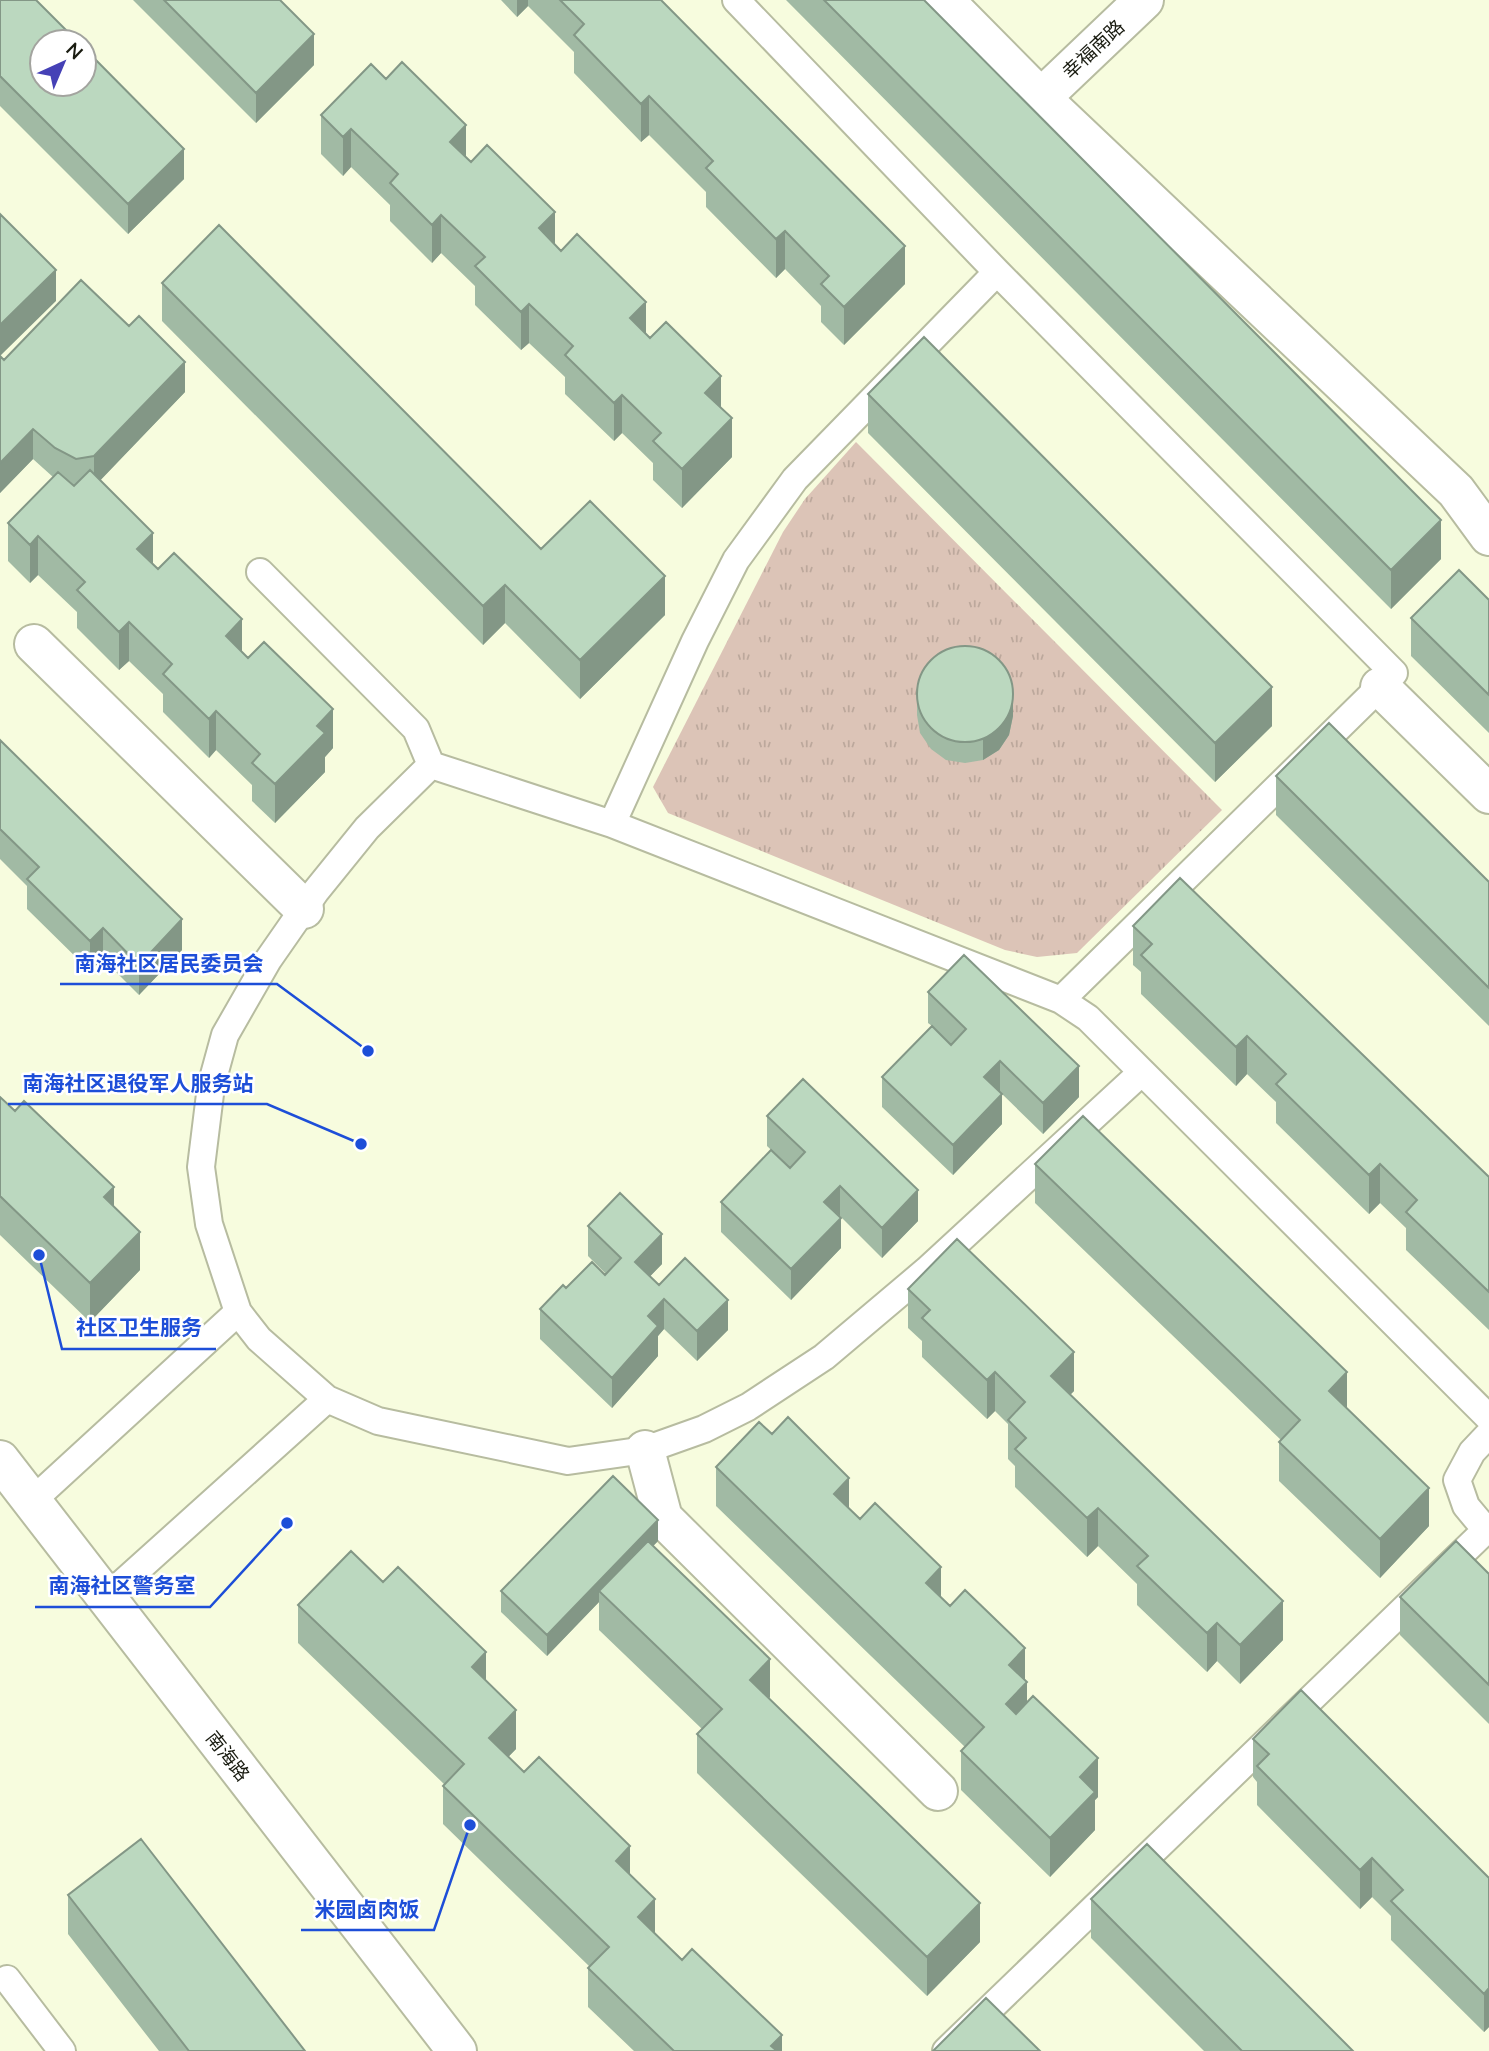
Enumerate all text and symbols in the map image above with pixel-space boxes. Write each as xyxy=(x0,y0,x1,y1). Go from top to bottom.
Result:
street label: 幸福南路 xyxy=(1057,14,1129,84)
north arrow xyxy=(28,28,98,98)
text: N xyxy=(61,37,88,64)
callout: 南海社区居民委员会 xyxy=(60,942,277,984)
text: 南海社区居民委员会 xyxy=(75,950,264,976)
callout: 南海社区退役军人服务站 xyxy=(8,1062,267,1104)
text: 南海社区退役军人服务站 xyxy=(23,1070,254,1096)
callout: 社区卫生服务 xyxy=(62,1307,216,1349)
text: 社区卫生服务 xyxy=(76,1314,202,1340)
callout: 南海社区警务室 xyxy=(35,1565,210,1607)
text: 南海社区警务室 xyxy=(49,1572,196,1598)
street label: 南海路 xyxy=(201,1726,255,1786)
callout: 米园卤肉饭 xyxy=(301,1888,434,1930)
text: 米园卤肉饭 xyxy=(315,1896,420,1922)

